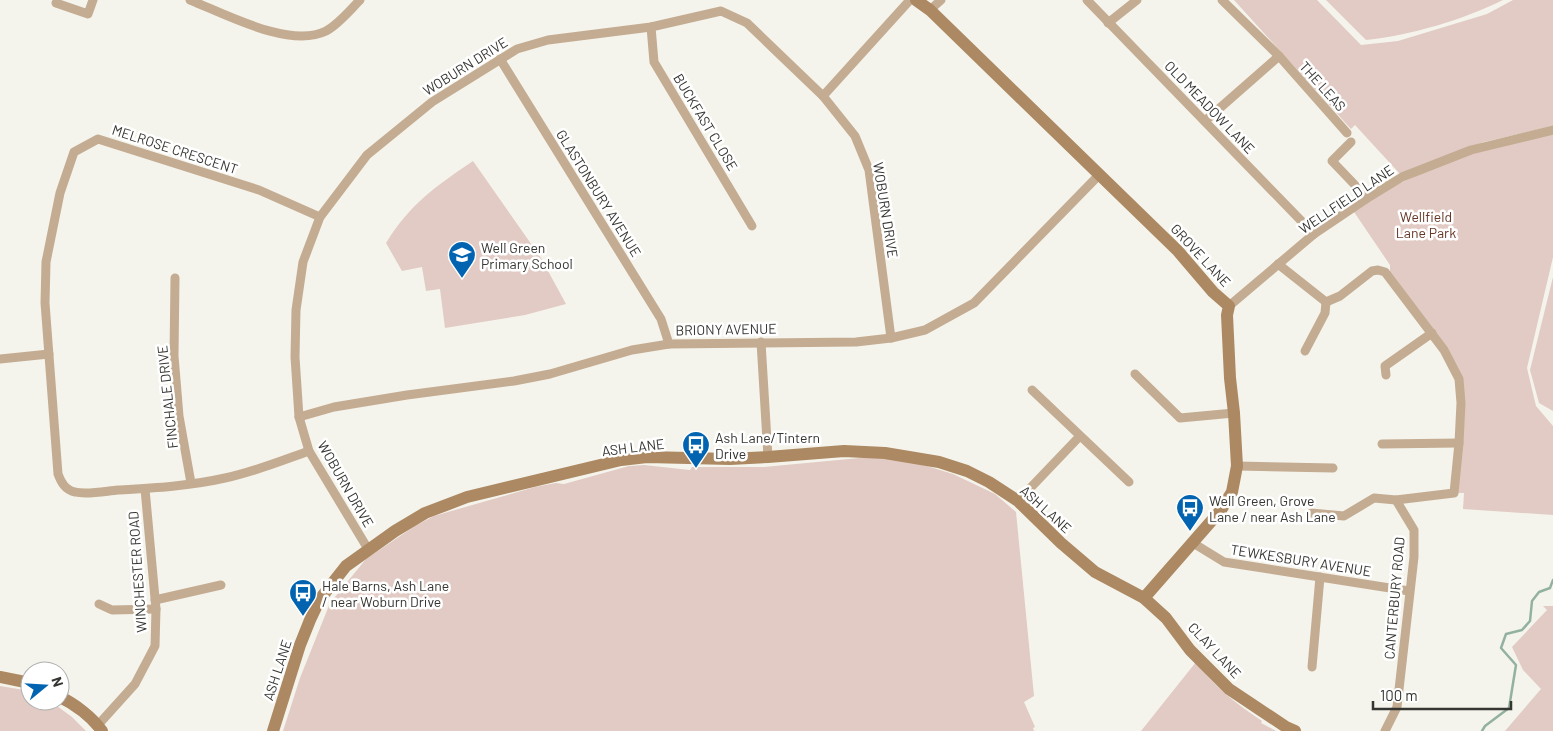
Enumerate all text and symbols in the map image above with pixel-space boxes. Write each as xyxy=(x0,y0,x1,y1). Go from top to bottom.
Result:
street label: WOBURN DRIVE xyxy=(419,33,511,99)
street label: OLD MEADOW LANE xyxy=(1161,57,1259,157)
street label: THE LEAS xyxy=(1296,58,1350,114)
street label: BUCKFAST CLOSE xyxy=(670,70,742,174)
street label: MELROSE CRESCENT xyxy=(110,121,240,177)
street label: GLASTONBURY AVENUE xyxy=(553,126,645,260)
street label: WOBURN DRIVE xyxy=(870,161,902,259)
street label: WELLFIELD LANE xyxy=(1295,161,1397,237)
park label: Wellfield Lane Park xyxy=(1396,208,1456,241)
street label: GROVE LANE xyxy=(1168,220,1234,290)
place label: Well Green Primary School xyxy=(481,239,573,272)
school or university icon: Well Green Primary School xyxy=(447,240,477,279)
street label: BRIONY AVENUE xyxy=(675,320,777,338)
street label: FINCHALE DRIVE xyxy=(153,344,181,450)
place label: Ash Lane/Tintern Drive xyxy=(715,429,820,462)
bus stop icon: Ash Lane/Tintern Drive xyxy=(681,430,711,469)
street label: ASH LANE xyxy=(601,435,665,459)
street label: WOBURN DRIVE xyxy=(314,438,378,530)
street label: ASH LANE xyxy=(1017,482,1075,536)
place label: Well Green, Grove Lane / near Ash Lane xyxy=(1209,492,1336,525)
bus stop icon: Well Green, Grove Lane / near Ash Lane xyxy=(1175,493,1205,532)
street label: WINCHESTER ROAD xyxy=(124,511,150,633)
street label: CANTERBURY ROAD xyxy=(1380,536,1408,660)
street label: TEWKESBURY AVENUE xyxy=(1230,540,1372,580)
place label: Hale Barns, Ash Lane / near Woburn Drive xyxy=(322,577,449,610)
bus stop icon: Hale Barns, Ash Lane / near Woburn Drive xyxy=(288,578,318,617)
street label: CLAY LANE xyxy=(1185,619,1245,681)
street label: ASH LANE xyxy=(259,637,295,703)
north arrow xyxy=(20,661,70,711)
text: N xyxy=(48,675,67,689)
scale bar xyxy=(1373,678,1510,710)
text: 100 m xyxy=(1380,686,1418,704)

